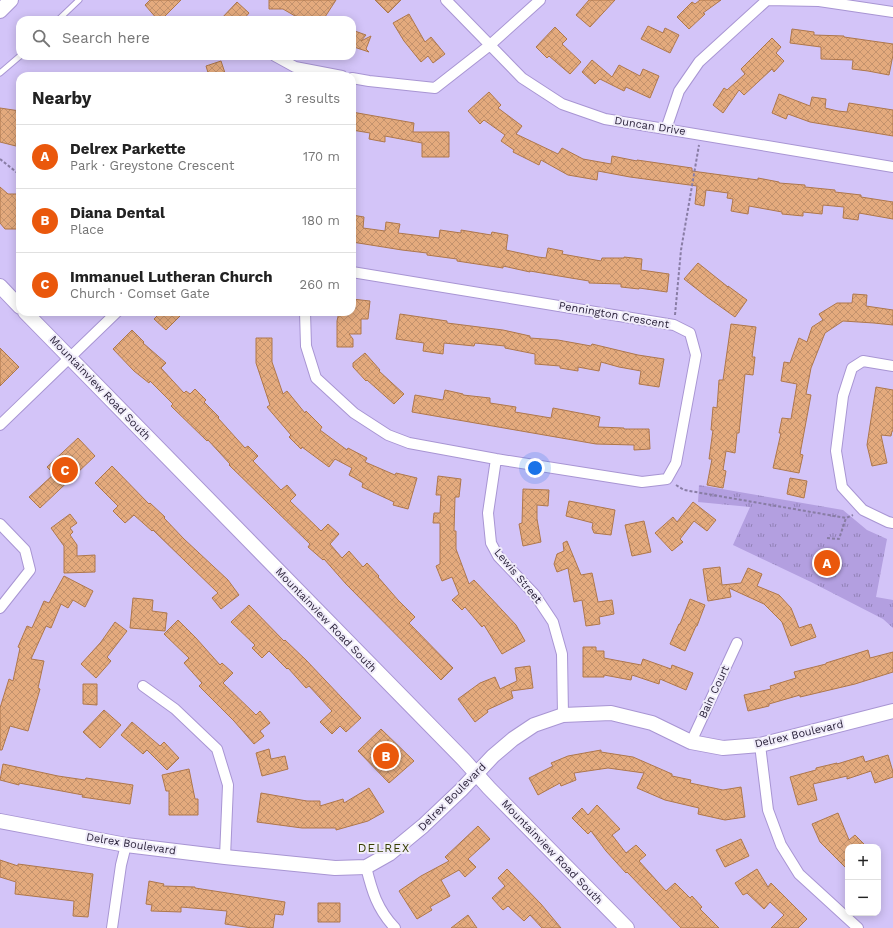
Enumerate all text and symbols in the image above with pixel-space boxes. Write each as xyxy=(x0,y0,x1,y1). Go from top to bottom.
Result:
search box xyxy=(16,16,356,60)
icon: search xyxy=(30,27,52,49)
text: Search here xyxy=(62,29,150,47)
text: Nearby xyxy=(32,88,91,108)
text: 3 results xyxy=(285,91,340,106)
street label: Duncan Drive xyxy=(614,114,686,138)
text: Delrex Parkette xyxy=(70,140,186,158)
text: A xyxy=(41,149,49,164)
text: 170 m xyxy=(303,149,340,164)
text: Park · Greystone Crescent xyxy=(70,158,234,173)
text: Diana Dental xyxy=(70,204,165,222)
text: B xyxy=(41,213,49,228)
text: 180 m xyxy=(302,213,340,228)
text: Place xyxy=(70,222,104,237)
text: Immanuel Lutheran Church xyxy=(70,268,272,286)
text: C xyxy=(41,277,49,292)
text: 260 m xyxy=(300,277,340,292)
text: Church · Comset Gate xyxy=(70,286,210,301)
street label: Pennington Crescent xyxy=(558,299,671,331)
street label: Mountainview Road South xyxy=(47,333,153,443)
pin: C xyxy=(52,455,78,485)
your location xyxy=(525,458,545,478)
street label: Lewis Street xyxy=(491,546,545,606)
pin: A xyxy=(814,548,840,578)
street label: Mountainview Road South xyxy=(273,565,379,675)
street label: Bain Court xyxy=(696,663,732,720)
street label: Delrex Boulevard xyxy=(753,717,845,751)
pin: B xyxy=(373,741,399,771)
street label: Delrex Boulevard xyxy=(415,760,489,834)
street label: Mountainview Road South xyxy=(499,797,605,907)
street label: Delrex Boulevard xyxy=(85,830,177,858)
district label: DELREX xyxy=(358,841,410,855)
map controls xyxy=(845,844,881,916)
button: + xyxy=(845,844,881,880)
button: − xyxy=(845,880,881,916)

